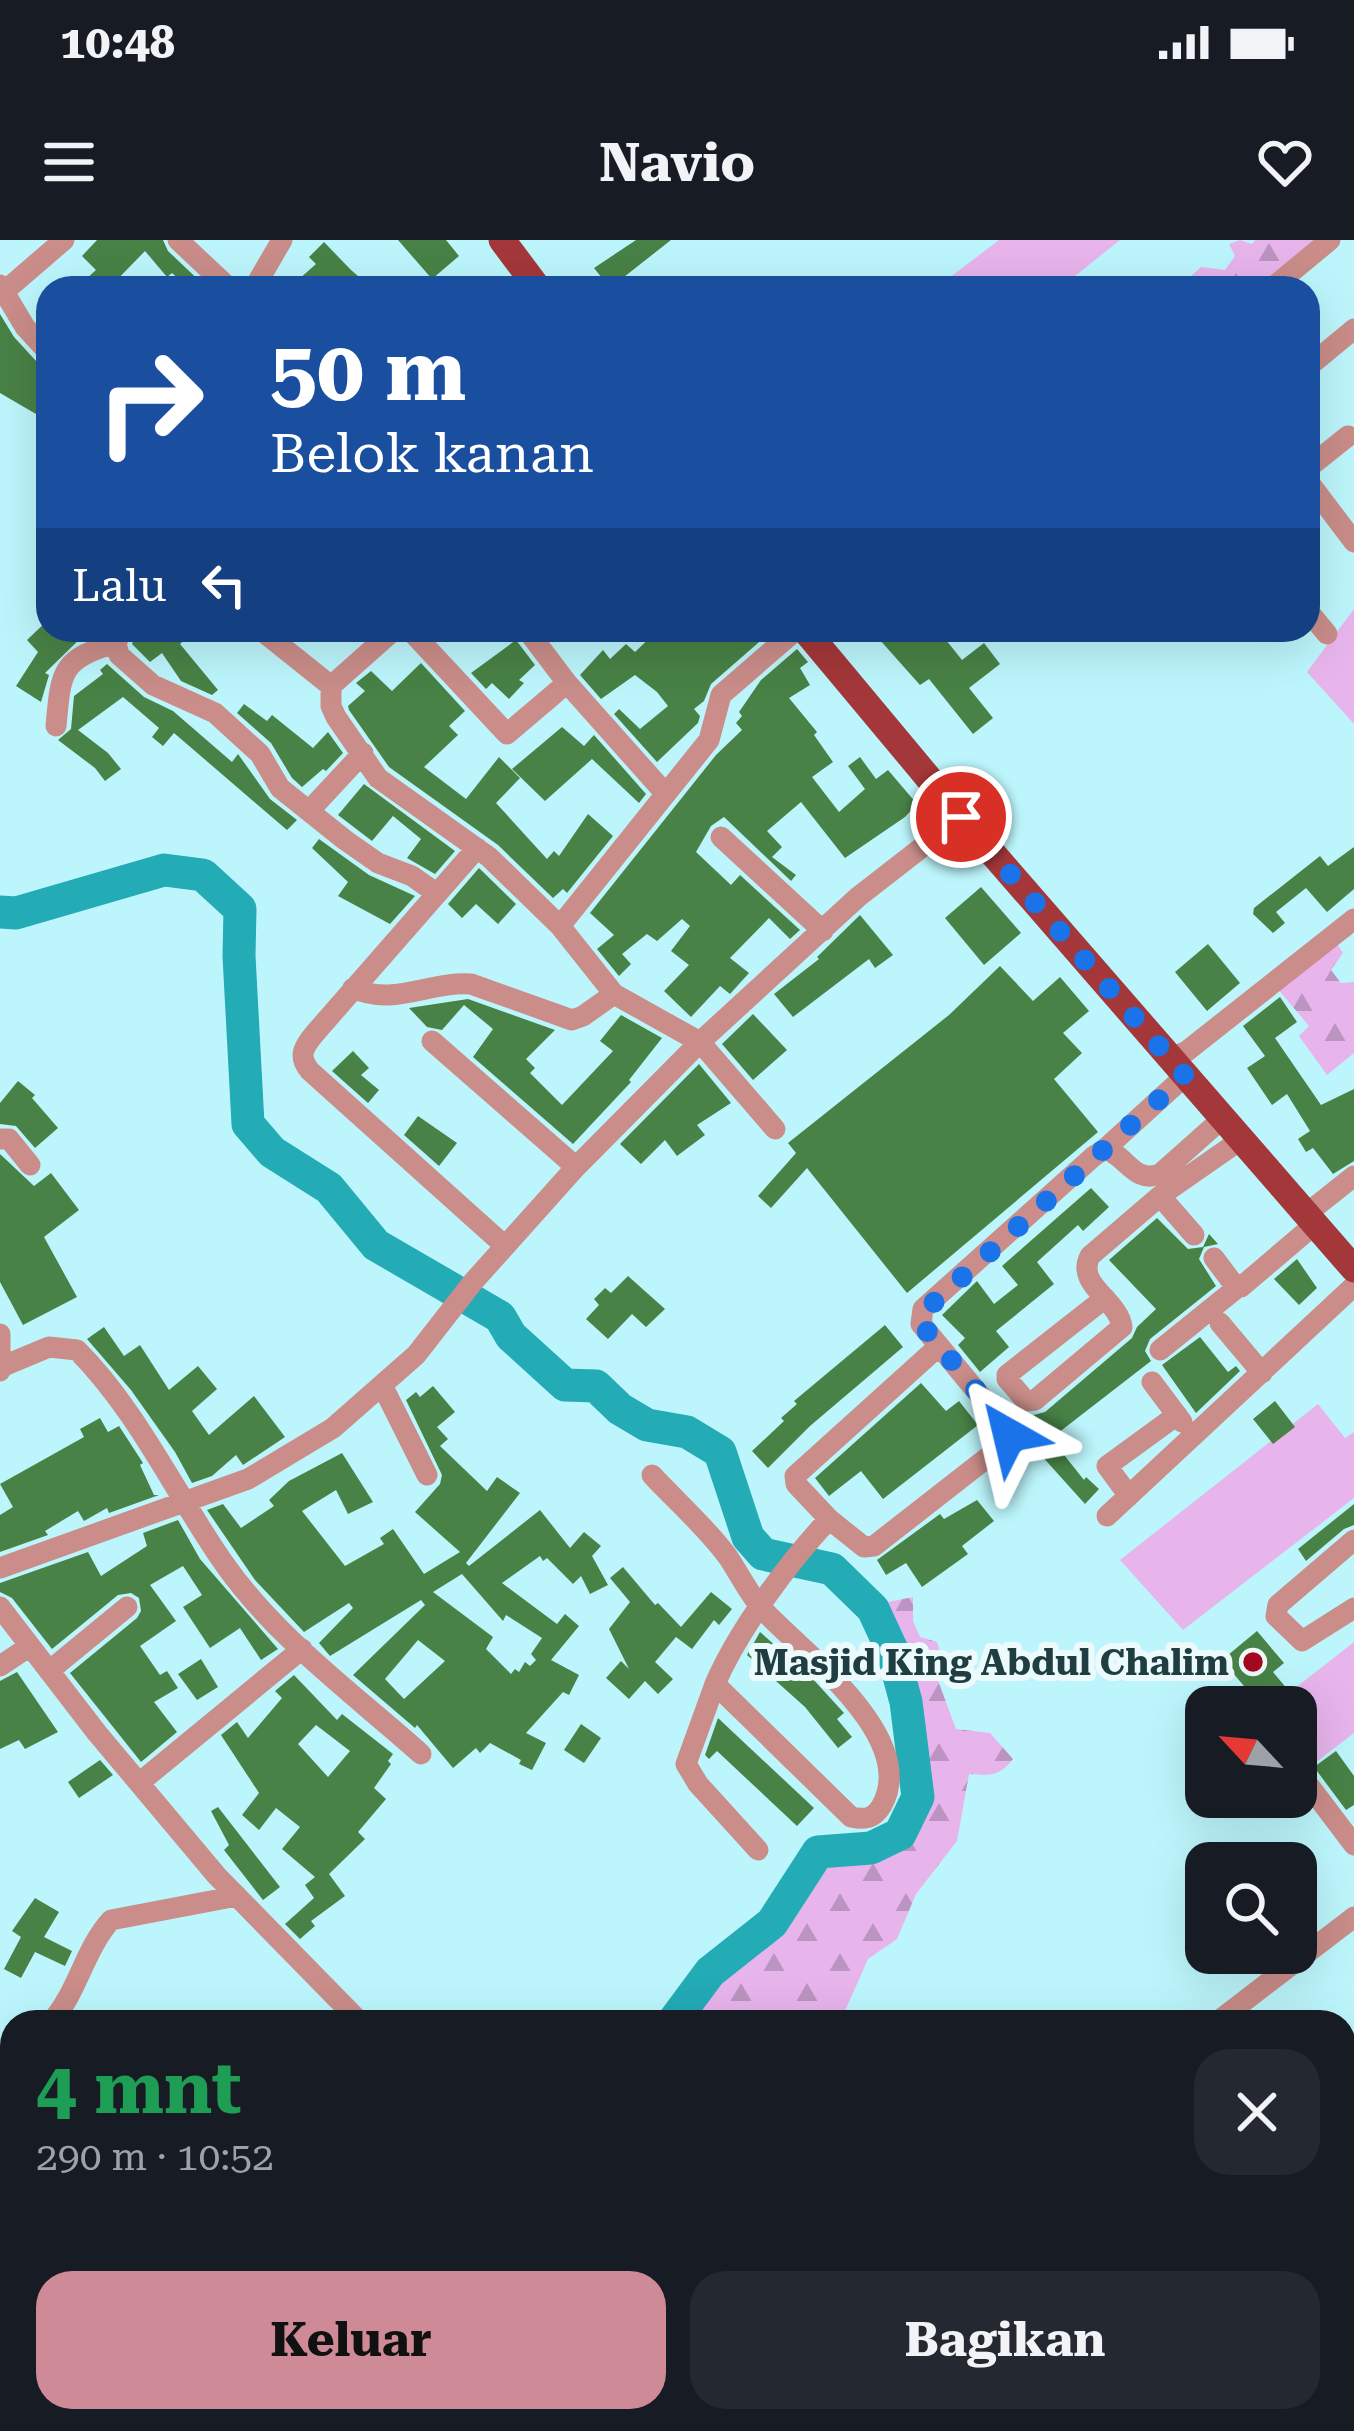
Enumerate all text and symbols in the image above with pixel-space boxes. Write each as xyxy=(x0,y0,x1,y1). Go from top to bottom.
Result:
text: 10:48 xyxy=(60,16,175,69)
icon: menu xyxy=(36,129,102,195)
icon: heart xyxy=(1252,129,1318,195)
text: Navio xyxy=(599,131,755,194)
text: 50 m xyxy=(270,322,466,420)
icon: right xyxy=(72,324,228,480)
text: Belok kanan xyxy=(270,422,594,485)
icon: left xyxy=(191,552,257,618)
text: Lalu xyxy=(72,559,167,612)
pin xyxy=(910,766,1012,868)
icon: arrive xyxy=(928,784,994,850)
position arrow xyxy=(946,1372,1072,1498)
place label: Masjid King Abdul Chalim xyxy=(754,1642,1229,1684)
marker: Masjid King Abdul Chalim xyxy=(1240,1649,1266,1675)
north arrow xyxy=(1185,1686,1317,1818)
map controls xyxy=(1185,1686,1317,1974)
button: search xyxy=(1185,1842,1317,1974)
text: 4 mnt xyxy=(36,2046,242,2131)
button: close xyxy=(1194,2049,1320,2175)
text: 290 m · 10:52 xyxy=(36,2134,274,2180)
button: Keluar xyxy=(36,2271,666,2409)
button: Bagikan xyxy=(690,2271,1320,2409)

